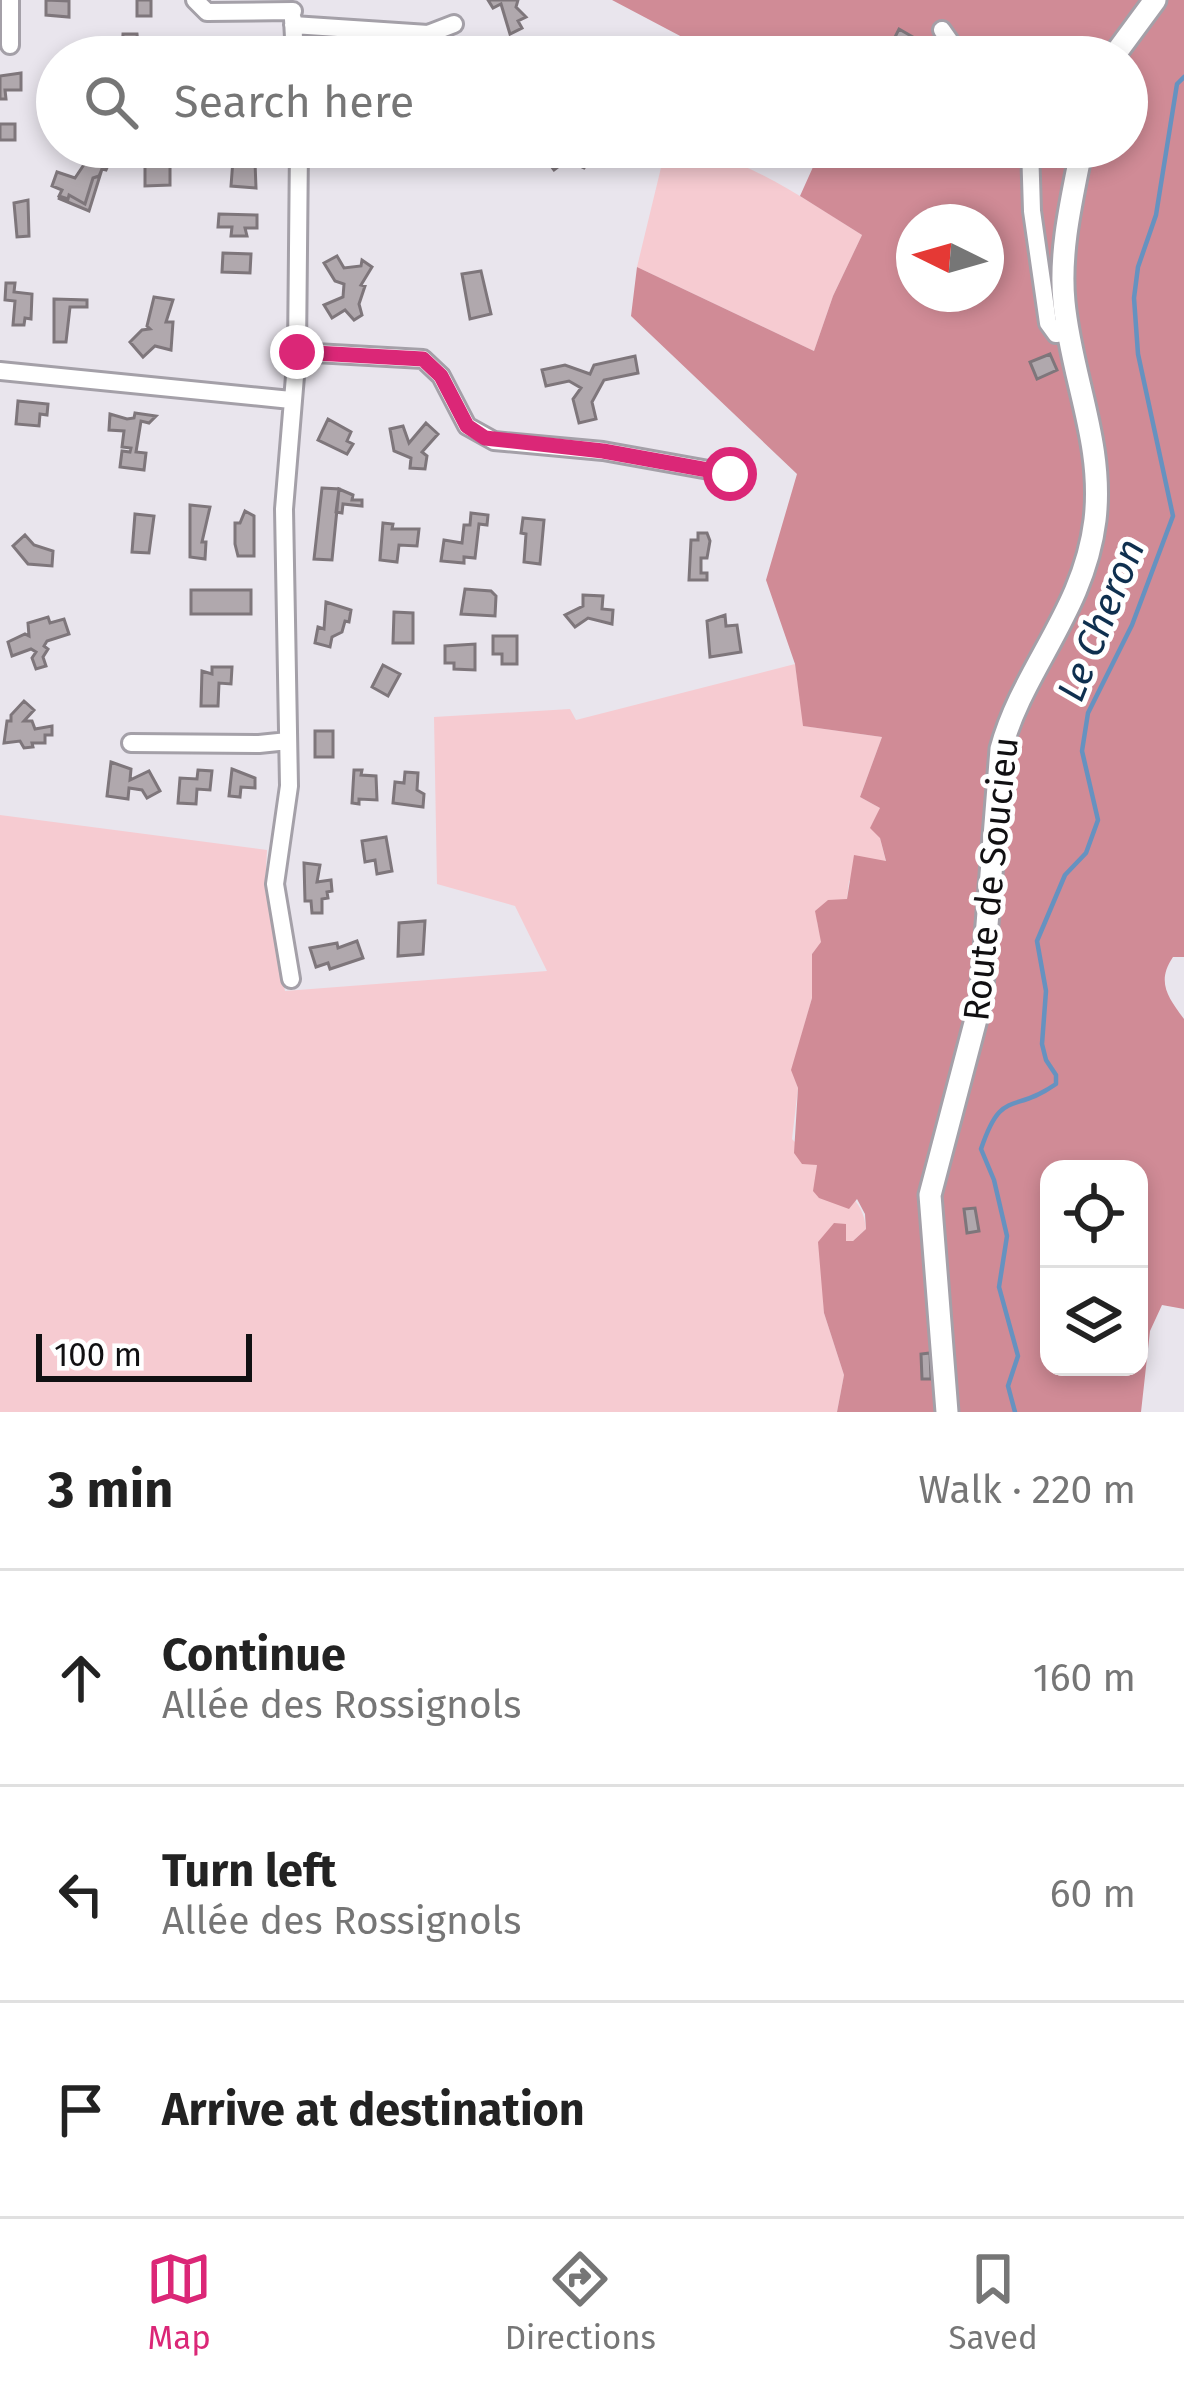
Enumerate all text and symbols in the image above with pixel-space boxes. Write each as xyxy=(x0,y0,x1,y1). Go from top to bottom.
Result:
search box xyxy=(36,36,1148,168)
icon: search xyxy=(78,69,144,135)
text: Search here xyxy=(174,75,414,129)
north arrow xyxy=(896,204,1004,312)
route end xyxy=(270,325,324,379)
route start xyxy=(703,447,757,501)
water label: Le Cheron xyxy=(1048,532,1154,708)
street label: Route de Soucieu xyxy=(954,735,1028,1023)
map controls xyxy=(1040,1160,1148,1376)
button: locate xyxy=(1040,1160,1148,1268)
button: layers xyxy=(1040,1268,1148,1376)
scale bar xyxy=(36,1328,252,1381)
text: 100 m xyxy=(54,1335,142,1375)
text: 3 min xyxy=(48,1459,174,1521)
text: Walk · 220 m xyxy=(919,1467,1136,1513)
text: Continue xyxy=(162,1628,346,1682)
icon: ahead xyxy=(48,1645,114,1711)
text: 160 m xyxy=(1033,1655,1136,1701)
text: Allée des Rossignols xyxy=(162,1682,521,1728)
text: Turn left xyxy=(162,1844,336,1898)
icon: left xyxy=(48,1861,114,1927)
text: 60 m xyxy=(1050,1871,1136,1917)
text: Allée des Rossignols xyxy=(162,1898,521,1944)
icon: arrive xyxy=(48,2077,114,2143)
text: Arrive at destination xyxy=(162,2083,585,2137)
tab: Map xyxy=(146,2246,212,2358)
tab: Directions xyxy=(505,2246,656,2358)
tab: Saved xyxy=(948,2246,1038,2358)

